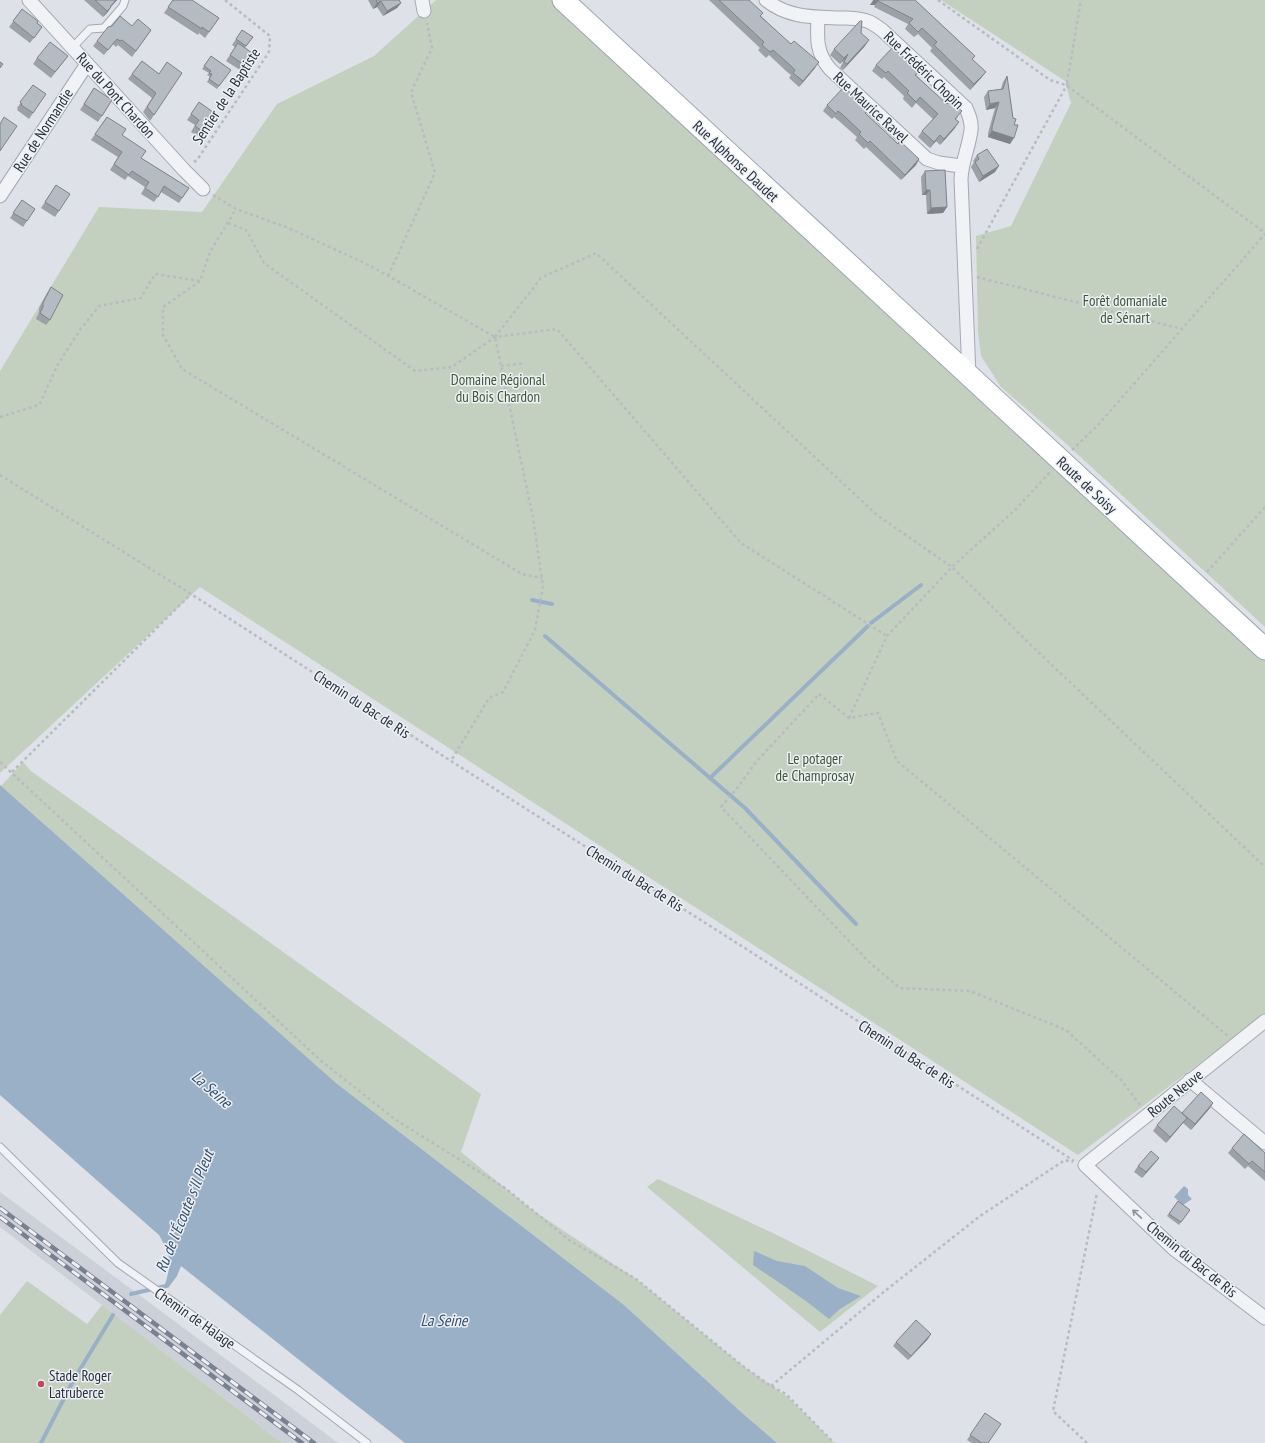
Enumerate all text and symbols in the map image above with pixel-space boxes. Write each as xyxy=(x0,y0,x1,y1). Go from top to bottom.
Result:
street label: Rue Frédéric Chopin xyxy=(880,27,968,113)
street label: Sentier de la Baptiste xyxy=(188,44,264,148)
street label: Rue du Pont Chardon xyxy=(72,48,160,142)
street label: Rue Maurice Ravel xyxy=(830,67,913,147)
street label: Rue de Normandie xyxy=(9,85,77,175)
street label: Rue Alphonse Daudet xyxy=(689,116,783,206)
park label: Forêt domaniale de Sénart xyxy=(1083,291,1167,327)
park label: Domaine Régional du Bois Chardon xyxy=(451,370,546,406)
street label: Route de Soisy xyxy=(1053,452,1121,518)
street label: Chemin du Bac de Ris xyxy=(310,666,414,742)
park label: Le potager de Champrosay xyxy=(776,749,855,785)
street label: Chemin du Bac de Ris xyxy=(583,840,687,916)
street label: Chemin du Bac de Ris xyxy=(855,1016,959,1092)
street label: Route Neuve xyxy=(1143,1065,1207,1121)
water label: La Seine xyxy=(188,1066,237,1113)
water label: Ru de l'Écoute s'Il Pleut xyxy=(150,1145,218,1275)
one-way arrow xyxy=(1132,1209,1142,1219)
street label: Chemin du Bac de Ris xyxy=(1143,1217,1241,1301)
street label: Chemin de Halage xyxy=(151,1283,239,1353)
water label: La Seine xyxy=(421,1310,469,1330)
place label: Stade Roger Latruberce xyxy=(49,1366,112,1402)
marker: Stade Roger Latruberce xyxy=(36,1379,46,1389)

